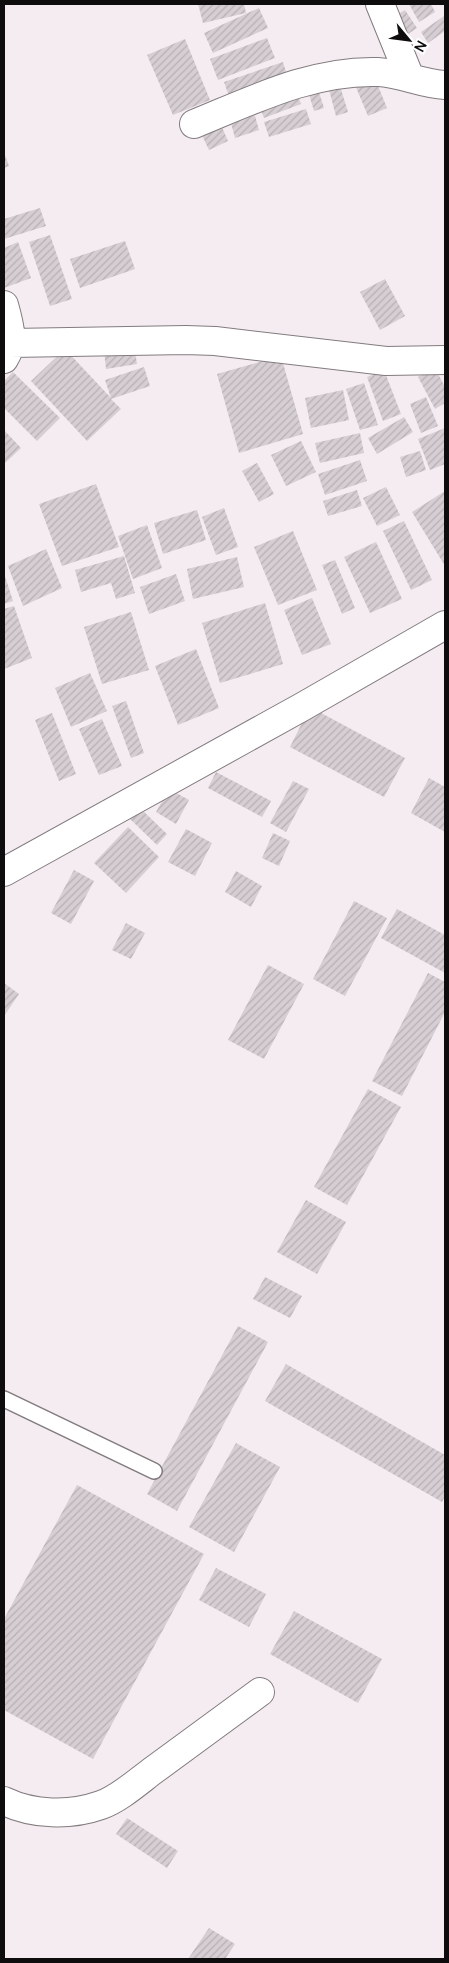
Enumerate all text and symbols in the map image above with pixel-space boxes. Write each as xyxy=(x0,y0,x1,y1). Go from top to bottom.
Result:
north arrow xyxy=(384,15,434,65)
text: N xyxy=(410,38,432,56)

